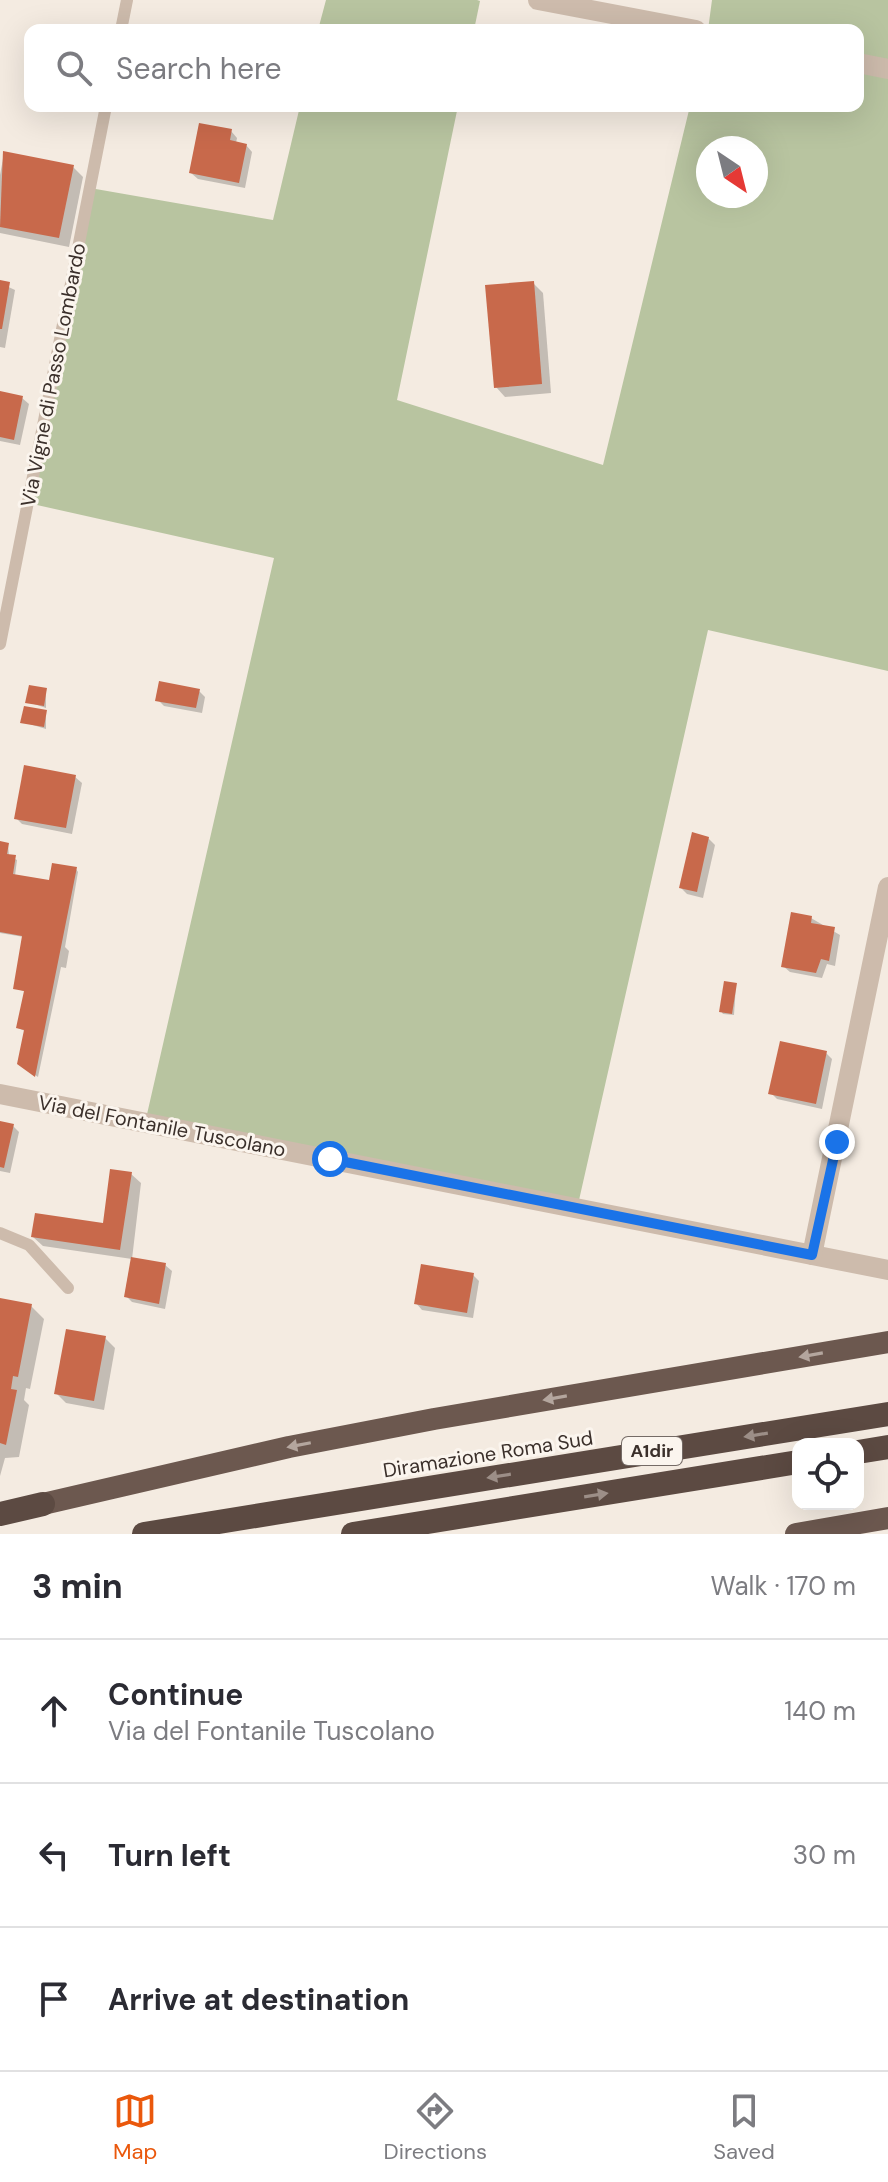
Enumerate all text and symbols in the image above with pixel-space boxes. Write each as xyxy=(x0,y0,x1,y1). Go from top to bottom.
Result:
search box xyxy=(24,24,864,112)
icon: search xyxy=(52,46,96,90)
text: Search here xyxy=(116,49,282,88)
north arrow xyxy=(696,136,768,208)
street label: Via Vigne di Passo Lombardo xyxy=(15,241,91,509)
street label: Via del Fontanile Tuscolano xyxy=(36,1089,288,1163)
route end xyxy=(819,1124,855,1160)
route start xyxy=(312,1141,348,1177)
one-way arrow xyxy=(798,1349,823,1362)
one-way arrow xyxy=(542,1392,567,1405)
street label: Diramazione Roma Sud xyxy=(381,1425,595,1483)
one-way arrow xyxy=(743,1429,768,1442)
road number: A1dir xyxy=(622,1437,682,1465)
map controls xyxy=(792,1438,864,1510)
button: locate xyxy=(792,1438,864,1510)
one-way arrow xyxy=(286,1439,311,1452)
one-way arrow xyxy=(486,1470,511,1483)
one-way arrow xyxy=(583,1488,608,1500)
text: 3 min xyxy=(32,1564,123,1609)
text: Walk · 170 m xyxy=(711,1569,856,1603)
text: Continue xyxy=(108,1675,243,1714)
icon: ahead xyxy=(32,1689,76,1733)
text: 140 m xyxy=(784,1694,856,1728)
text: Via del Fontanile Tuscolano xyxy=(108,1714,435,1748)
icon: left xyxy=(32,1833,76,1877)
text: Turn left xyxy=(108,1836,231,1875)
text: 30 m xyxy=(793,1838,856,1872)
icon: arrive xyxy=(32,1977,76,2021)
text: Arrive at destination xyxy=(108,1980,409,2019)
tab: Map xyxy=(113,2089,157,2166)
tab: Directions xyxy=(384,2089,487,2166)
tab: Saved xyxy=(713,2089,775,2166)

